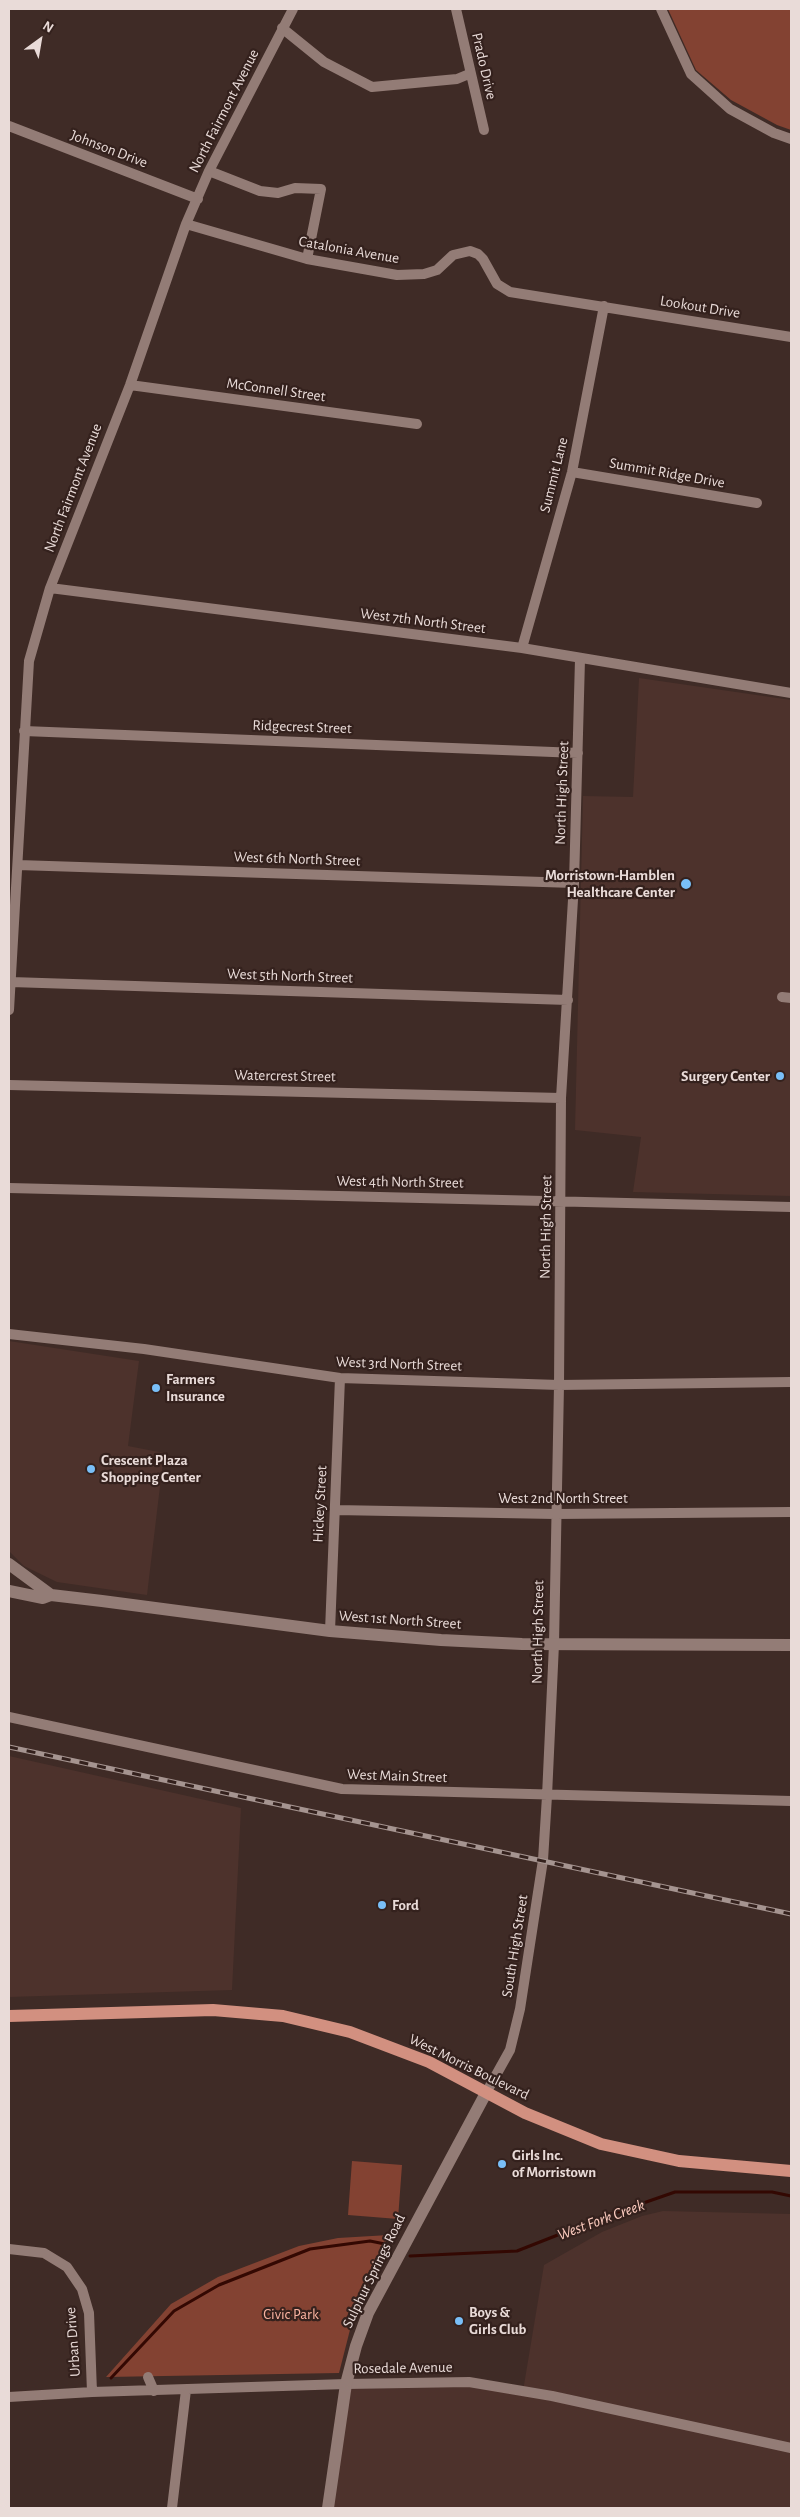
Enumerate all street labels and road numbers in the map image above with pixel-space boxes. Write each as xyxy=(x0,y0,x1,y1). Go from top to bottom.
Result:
street label: Prado Drive xyxy=(468,31,500,101)
street label: North Fairmont Avenue xyxy=(185,46,263,176)
street label: Johnson Drive xyxy=(68,126,150,172)
street label: Catalonia Avenue xyxy=(297,232,401,268)
street label: Lookout Drive xyxy=(659,292,741,322)
street label: McConnell Street xyxy=(225,374,327,406)
street label: North Fairmont Avenue xyxy=(40,421,106,555)
street label: Summit Lane xyxy=(536,435,572,515)
street label: Summit Ridge Drive xyxy=(608,454,726,492)
street label: West 7th North Street xyxy=(359,604,487,638)
street label: Ridgecrest Street xyxy=(252,716,352,738)
street label: North High Street xyxy=(551,741,573,845)
street label: West 6th North Street xyxy=(233,848,361,870)
street label: West 5th North Street xyxy=(227,965,353,987)
street label: Watercrest Street xyxy=(234,1066,336,1086)
street label: West 4th North Street xyxy=(336,1172,464,1192)
street label: North High Street xyxy=(536,1175,556,1279)
street label: West 3rd North Street xyxy=(336,1353,462,1375)
street label: Hickey Street xyxy=(309,1465,331,1543)
street label: West 2nd North Street xyxy=(498,1489,628,1507)
street label: North High Street xyxy=(528,1580,548,1684)
street label: West 1st North Street xyxy=(338,1607,462,1633)
street label: West Main Street xyxy=(347,1765,447,1787)
street label: South High Street xyxy=(498,1893,532,1999)
street label: West Morris Boulevard xyxy=(406,2030,532,2104)
street label: Sulphur Springs Road xyxy=(339,2211,409,2331)
street label: Urban Drive xyxy=(62,2307,84,2377)
street label: Rosedale Avenue xyxy=(353,2358,453,2378)

